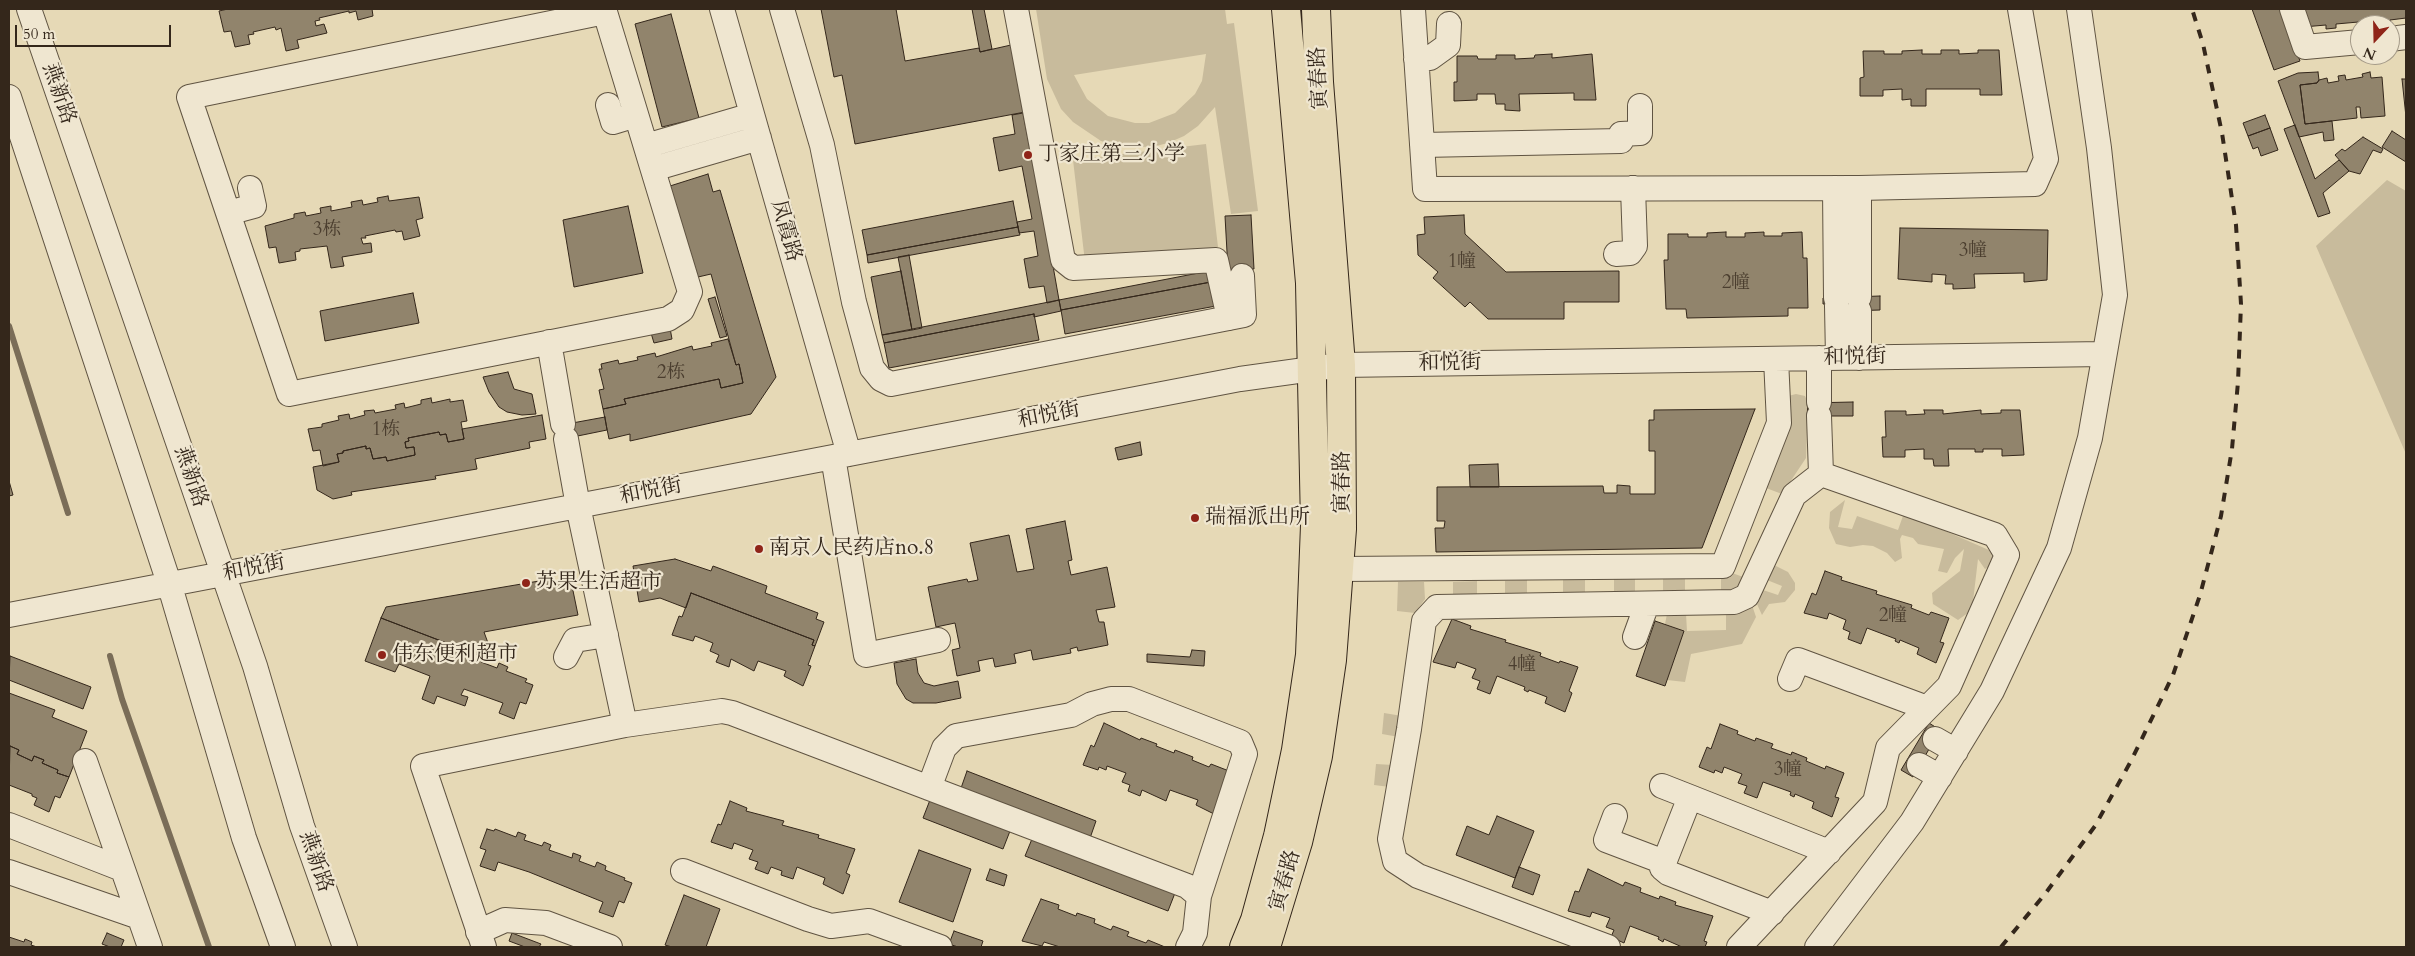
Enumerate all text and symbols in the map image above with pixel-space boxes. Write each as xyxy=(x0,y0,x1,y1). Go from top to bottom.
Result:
scale bar xyxy=(18,15,174,47)
north arrow xyxy=(2350,15,2400,65)
text: 50 m xyxy=(23,24,55,44)
text: N xyxy=(2361,42,2379,65)
street label: 寅春路 xyxy=(1306,46,1334,110)
street label: 燕新路 xyxy=(36,60,80,128)
place label: 丁家庄第三小学 xyxy=(1038,142,1185,168)
marker: 丁家庄第三小学 xyxy=(1022,149,1034,161)
street label: 凤霞路 xyxy=(764,197,806,265)
house number: 3栋 xyxy=(313,220,341,242)
house number: 3幢 xyxy=(1959,241,1987,263)
house number: 1幢 xyxy=(1448,252,1476,274)
house number: 2幢 xyxy=(1722,273,1750,295)
street label: 和悦街 xyxy=(1823,345,1887,371)
street label: 和悦街 xyxy=(1418,351,1482,377)
house number: 2栋 xyxy=(657,363,685,385)
street label: 和悦街 xyxy=(1016,398,1082,434)
house number: 1栋 xyxy=(372,420,400,442)
street label: 燕新路 xyxy=(168,443,212,511)
street label: 寅春路 xyxy=(1330,451,1356,513)
street label: 和悦街 xyxy=(618,474,684,510)
place label: 瑞福派出所 xyxy=(1205,505,1310,531)
marker: 瑞福派出所 xyxy=(1189,512,1201,524)
place label: 南京人民药店no.8 xyxy=(769,536,934,562)
marker: 南京人民药店no.8 xyxy=(753,543,765,555)
street label: 和悦街 xyxy=(221,551,287,587)
place label: 苏果生活超市 xyxy=(536,570,662,596)
marker: 苏果生活超市 xyxy=(520,577,532,589)
house number: 2幢 xyxy=(1879,606,1907,628)
place label: 伟东便利超市 xyxy=(392,642,518,668)
marker: 伟东便利超市 xyxy=(376,649,388,661)
house number: 4幢 xyxy=(1508,655,1536,677)
house number: 3幢 xyxy=(1774,760,1802,782)
street label: 燕新路 xyxy=(293,828,337,896)
street label: 寅春路 xyxy=(1265,847,1307,915)

